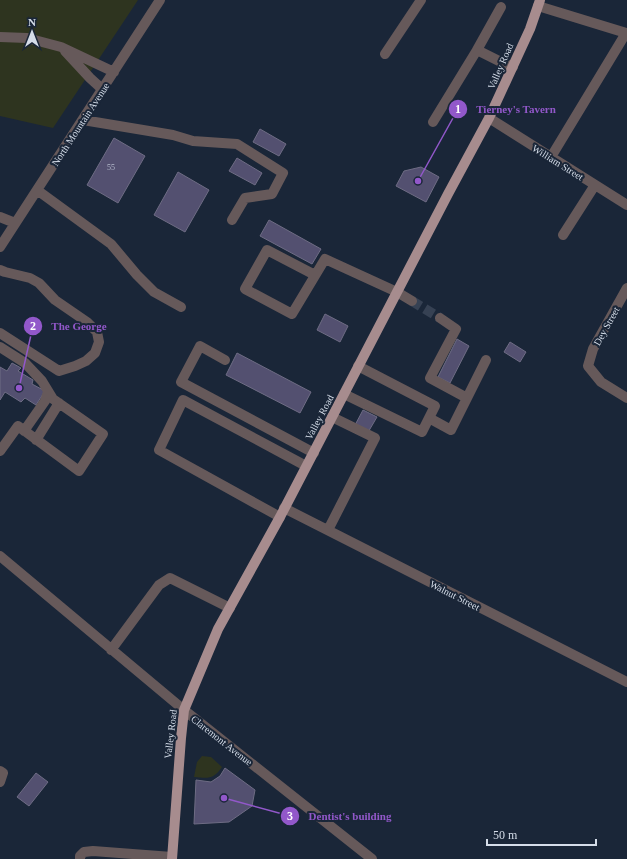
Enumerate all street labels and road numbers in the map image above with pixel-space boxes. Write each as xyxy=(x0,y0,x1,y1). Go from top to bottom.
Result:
street label: Valley Road xyxy=(485,42,515,91)
street label: North Mountain Avenue xyxy=(49,80,112,168)
street label: William Street xyxy=(530,142,586,183)
street label: Dey Street xyxy=(591,305,622,347)
street label: Valley Road xyxy=(303,393,336,442)
street label: Walnut Street xyxy=(428,578,482,613)
street label: Valley Road xyxy=(162,709,179,759)
street label: Claremont Avenue xyxy=(189,713,255,768)

